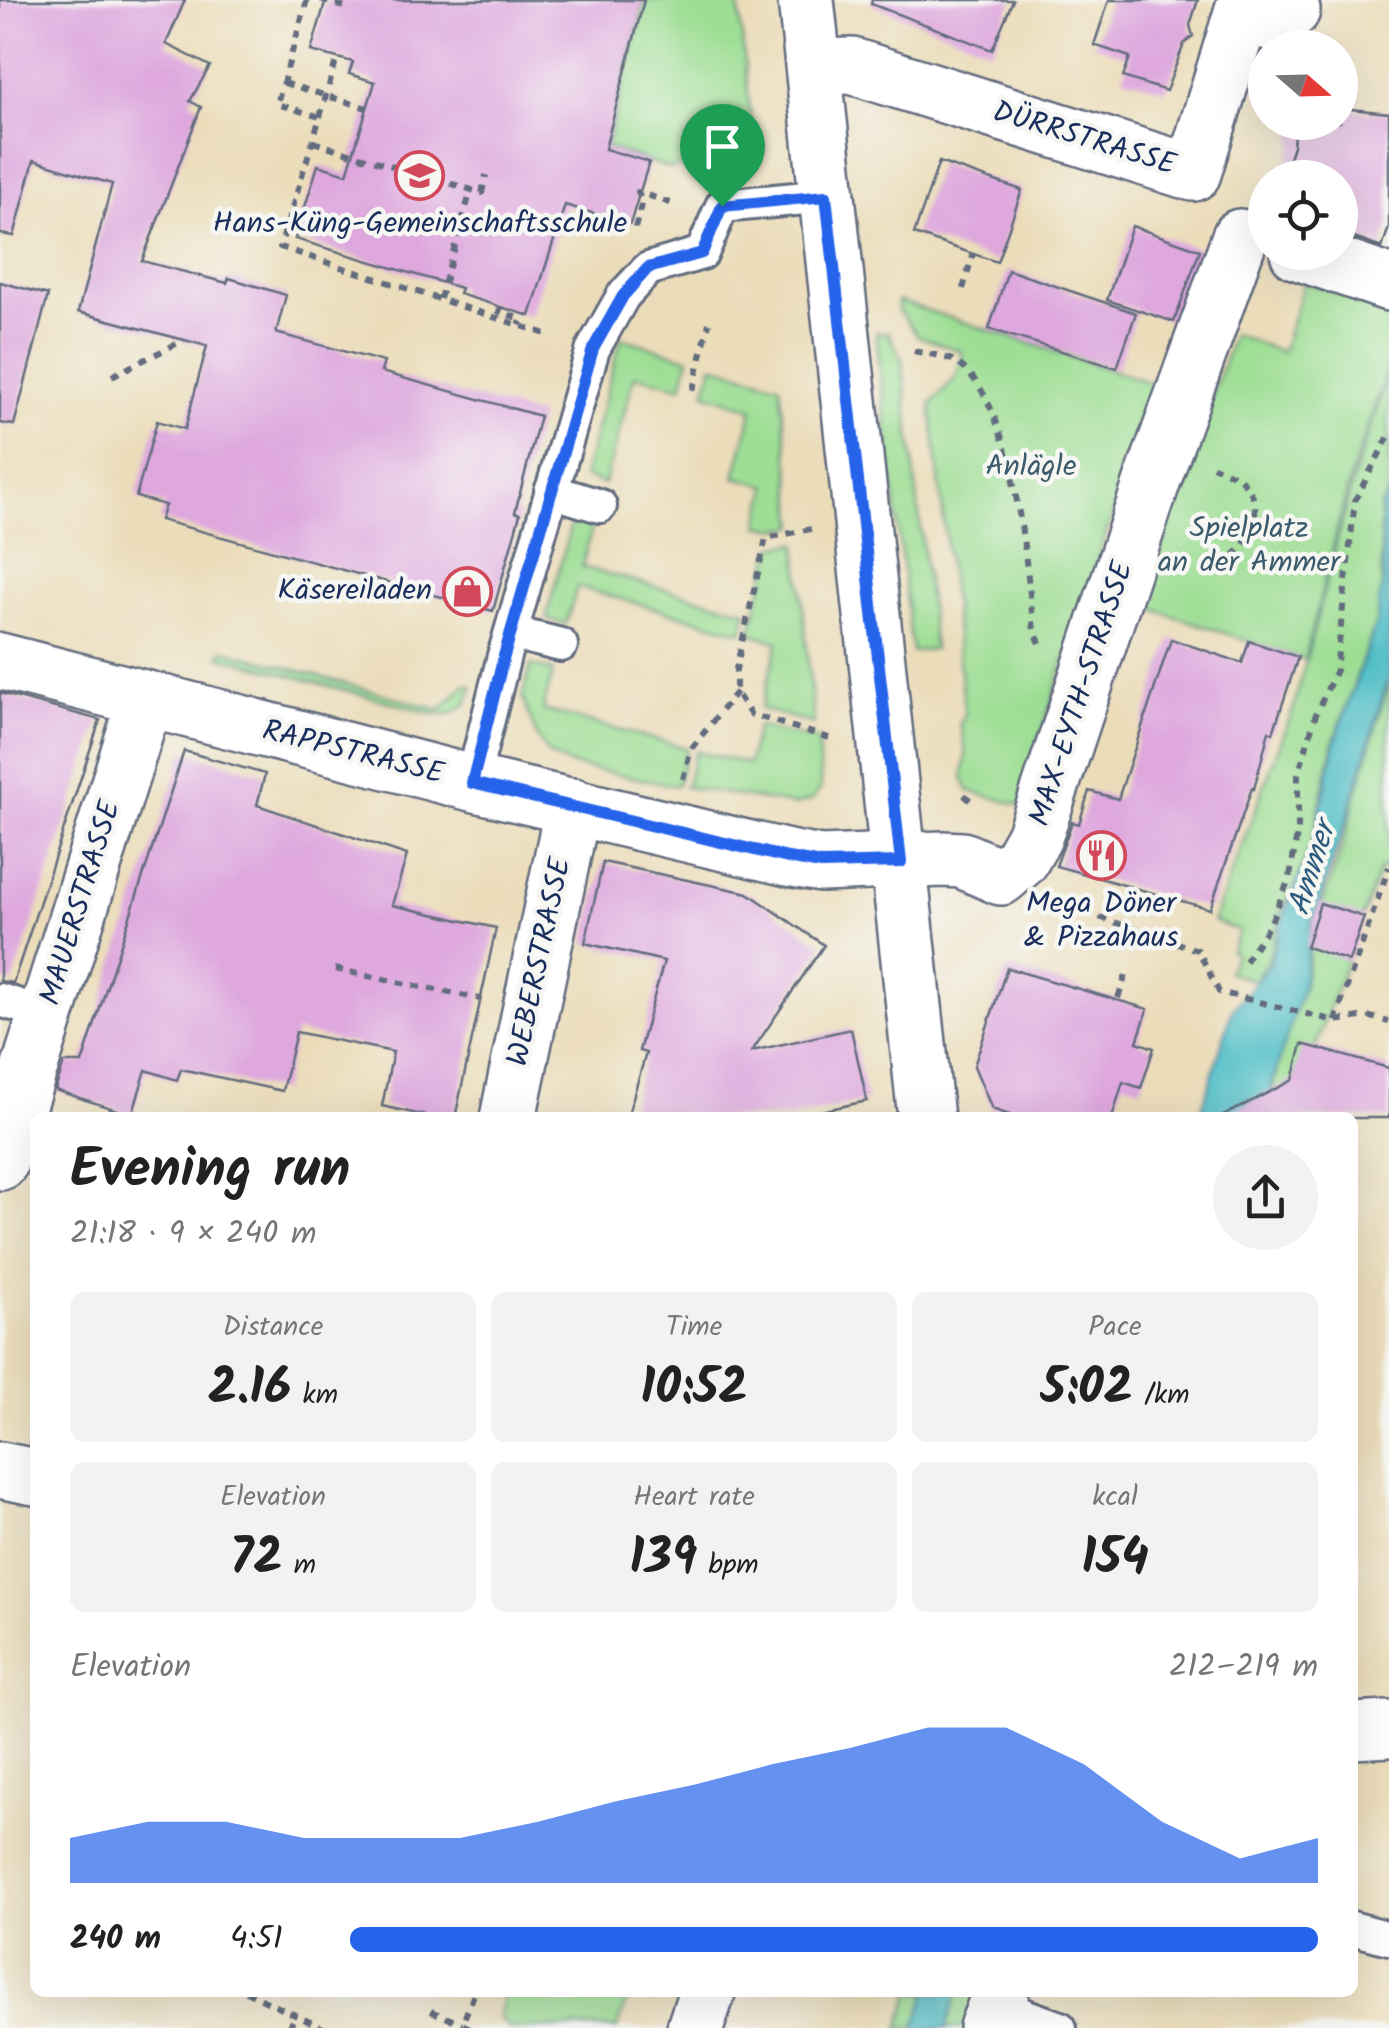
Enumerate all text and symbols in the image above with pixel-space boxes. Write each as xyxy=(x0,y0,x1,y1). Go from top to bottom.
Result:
north arrow xyxy=(1248,30,1358,140)
map controls xyxy=(1248,30,1358,270)
street label: DÜRRSTRASSE xyxy=(986,88,1183,190)
pin xyxy=(680,104,765,207)
icon: arrive xyxy=(695,119,750,174)
school or university icon: Hans-Küng-Gemeinschaftsschule xyxy=(394,149,446,201)
button: locate xyxy=(1248,160,1358,270)
place label: Hans-Küng-Gemeinschaftsschule xyxy=(213,200,627,248)
park label: Anlägle xyxy=(986,443,1076,491)
park label: Spielplatz an der Ammer xyxy=(1158,505,1342,587)
street label: MAX-EYTH-STRASSE xyxy=(1016,554,1148,833)
shop icon: Käsereiladen xyxy=(441,565,493,617)
place label: Käsereiladen xyxy=(277,567,432,615)
street label: RAPPSTRASSE xyxy=(257,707,450,799)
street label: MAUERSTRASSE xyxy=(27,793,135,1011)
water label: Ammer xyxy=(1275,810,1353,922)
restaurant icon: Mega Döner & Pizzahaus xyxy=(1075,829,1127,881)
street label: WEBERSTRASSE xyxy=(494,852,586,1071)
place label: Mega Döner & Pizzahaus xyxy=(1024,880,1178,962)
text: Evening run xyxy=(70,1128,350,1215)
button: share xyxy=(1213,1145,1318,1250)
text: 21:18 · 9 × 240 m xyxy=(70,1209,317,1260)
text: Distance xyxy=(223,1305,323,1350)
text: Time xyxy=(666,1305,722,1350)
text: Pace xyxy=(1088,1305,1142,1350)
text: 2.16 xyxy=(208,1350,291,1430)
text: 10:52 xyxy=(640,1350,748,1430)
text: 5:02 xyxy=(1041,1350,1133,1430)
text: km xyxy=(291,1373,338,1418)
text: /km xyxy=(1133,1373,1189,1418)
text: Elevation xyxy=(220,1475,326,1520)
text: Heart rate xyxy=(633,1475,755,1520)
text: kcal xyxy=(1092,1475,1138,1520)
text: 72 xyxy=(230,1520,283,1600)
text: 139 xyxy=(629,1520,697,1600)
text: 154 xyxy=(1081,1520,1149,1600)
text: m xyxy=(283,1543,316,1588)
text: bpm xyxy=(697,1543,759,1588)
text: Elevation xyxy=(70,1642,191,1693)
text: 212–219 m xyxy=(1169,1642,1318,1693)
text: 240 m xyxy=(70,1914,161,1965)
text: 4:51 xyxy=(230,1914,283,1965)

